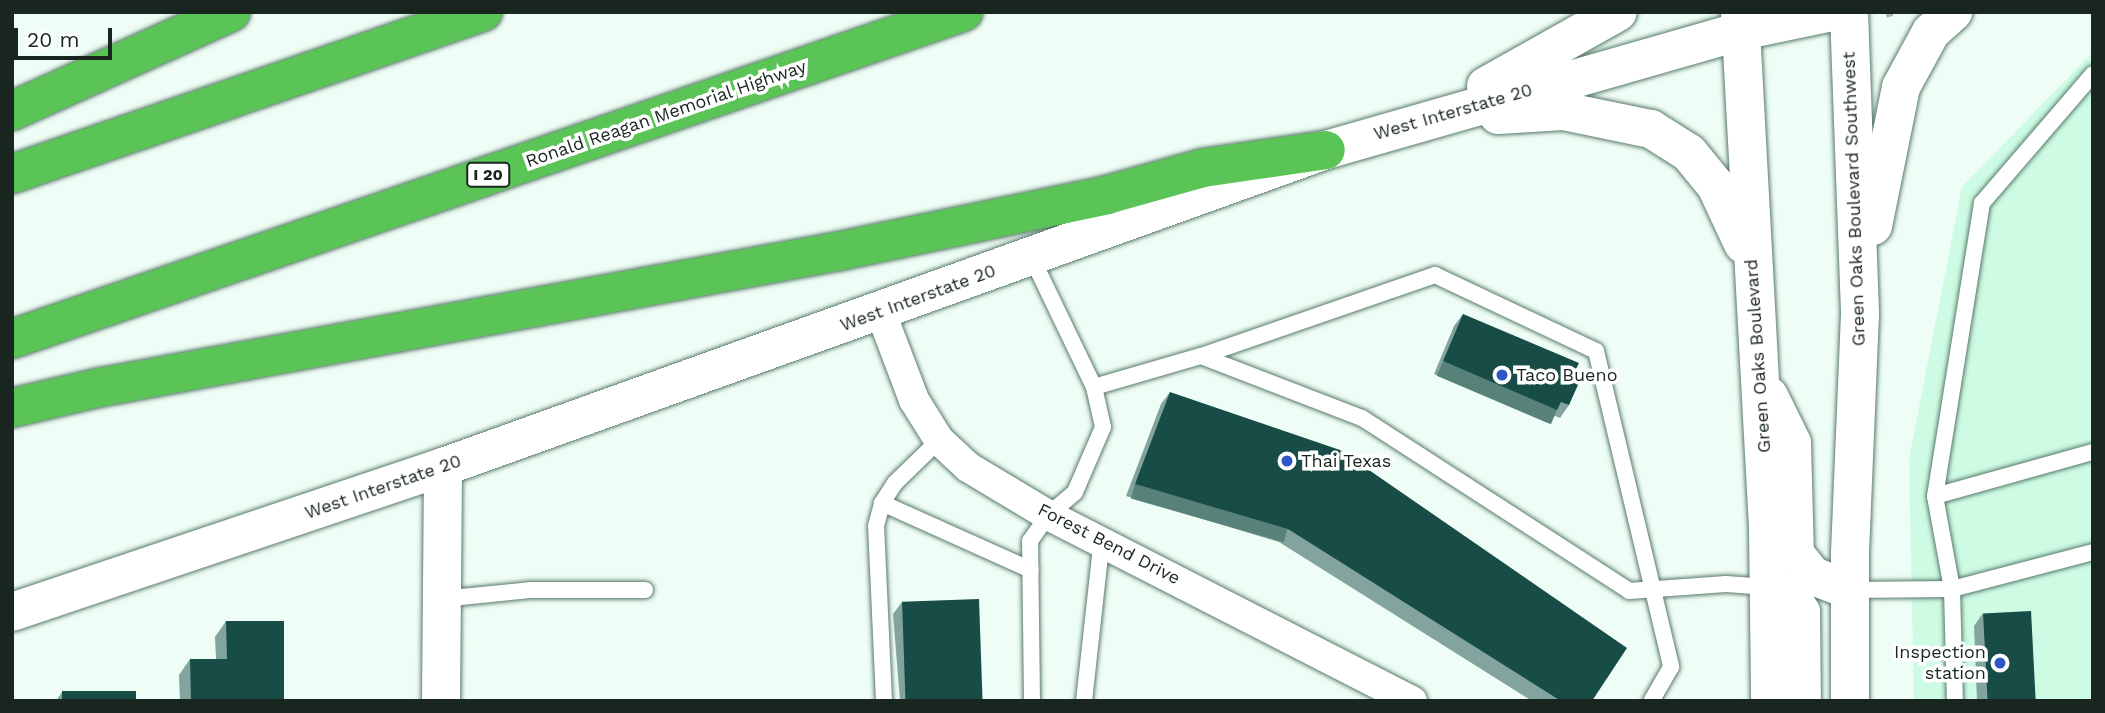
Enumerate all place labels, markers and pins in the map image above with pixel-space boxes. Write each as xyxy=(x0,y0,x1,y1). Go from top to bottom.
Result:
place label: Taco Bueno xyxy=(1516,364,1617,386)
marker: Taco Bueno xyxy=(1494,367,1510,383)
place label: Thai Texas xyxy=(1301,450,1392,472)
marker: Thai Texas xyxy=(1279,453,1295,469)
place label: Inspection station xyxy=(1894,642,1986,684)
marker: Inspection station xyxy=(1992,655,2008,671)

